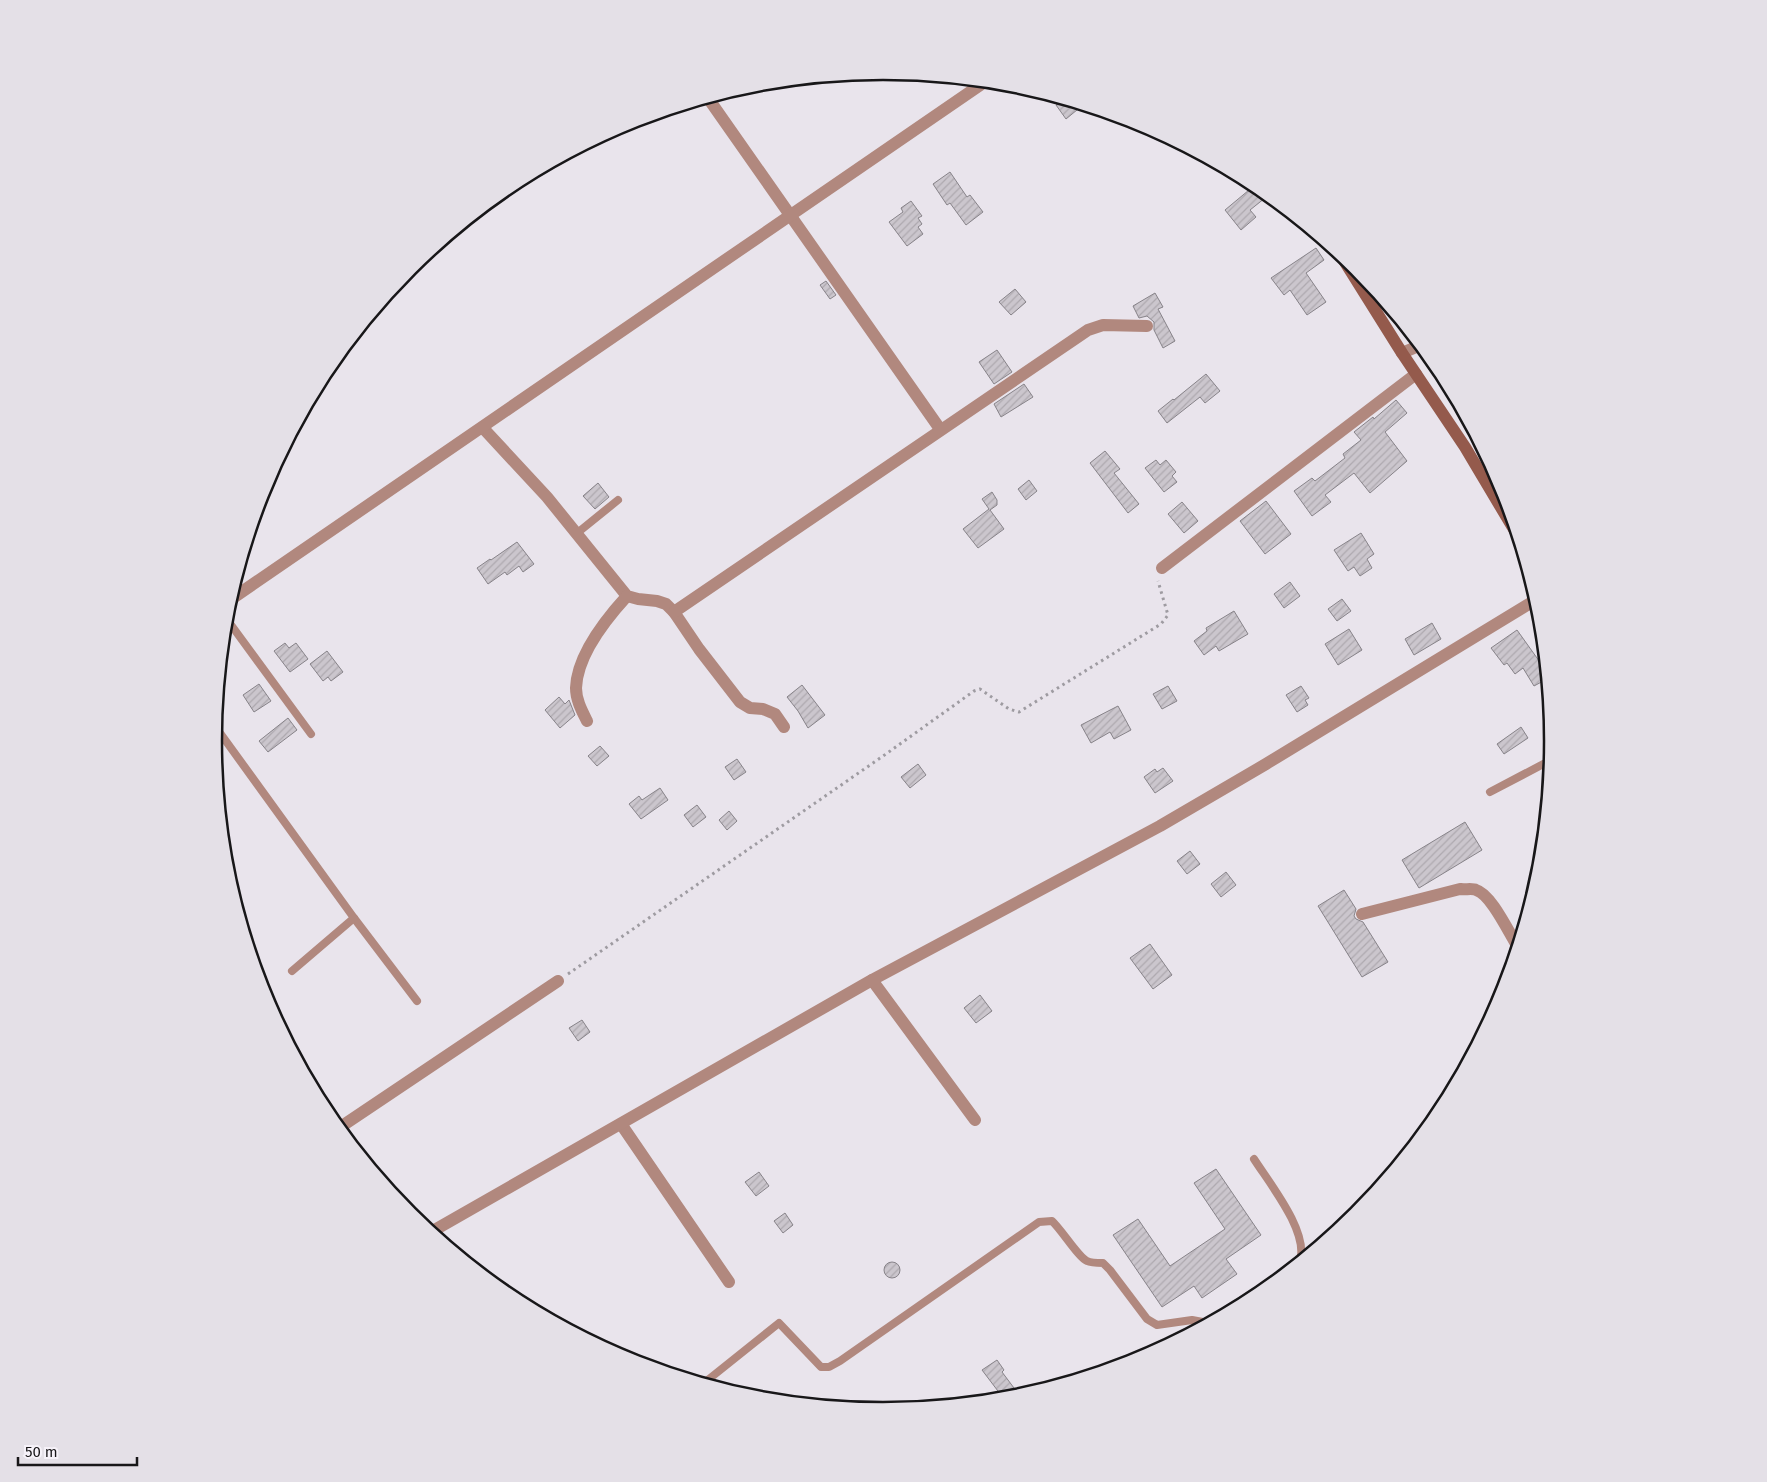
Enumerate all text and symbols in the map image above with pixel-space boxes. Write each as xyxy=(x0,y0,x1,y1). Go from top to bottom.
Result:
scale bar xyxy=(18,1434,136,1466)
text: 50 m xyxy=(25,1443,58,1461)

